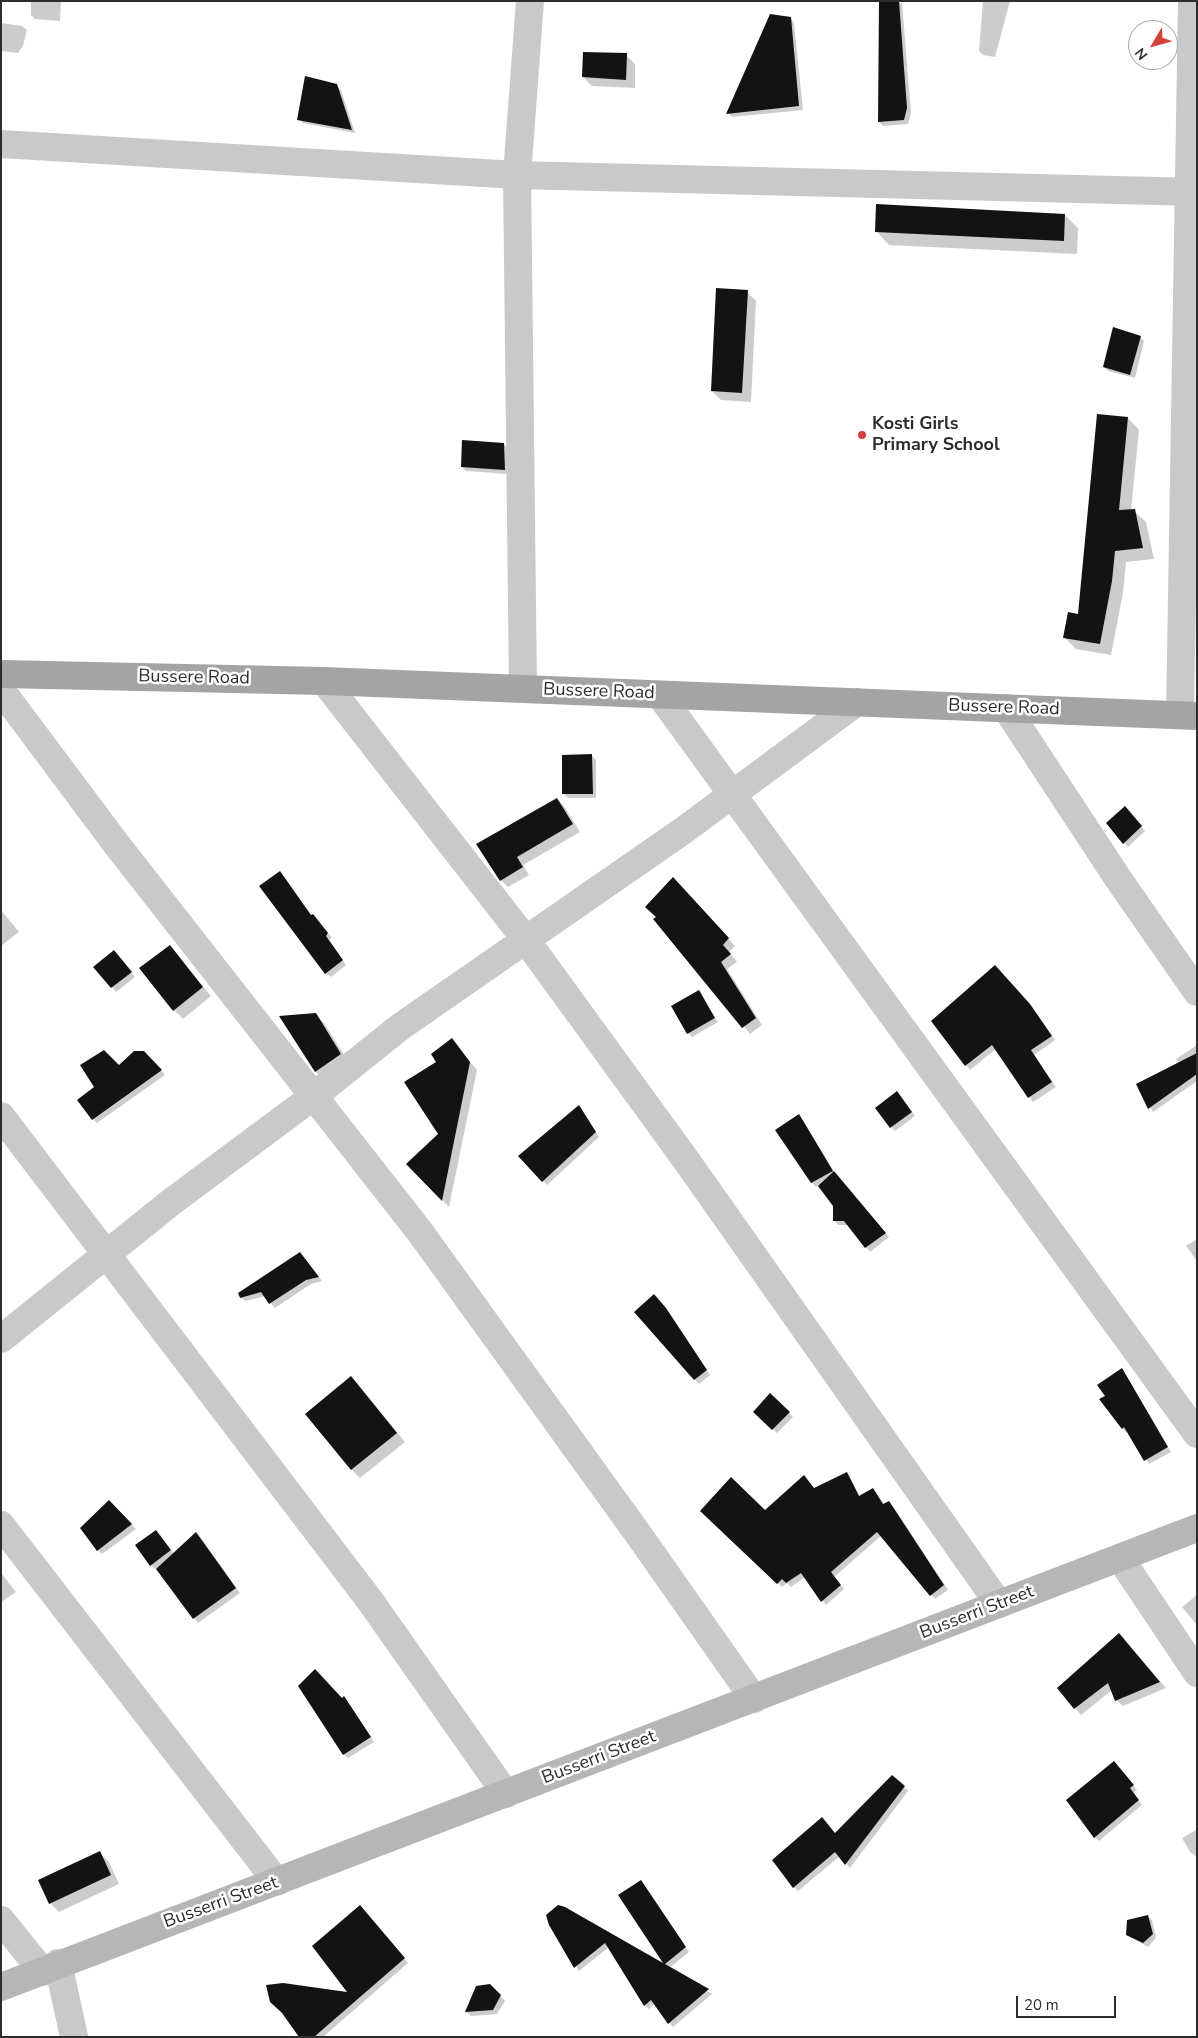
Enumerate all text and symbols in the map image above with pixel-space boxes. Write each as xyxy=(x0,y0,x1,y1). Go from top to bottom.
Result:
north arrow xyxy=(1128,20,1178,70)
text: N xyxy=(1131,44,1152,64)
place label: Kosti Girls Primary School xyxy=(872,414,1000,456)
marker: Kosti Girls Primary School xyxy=(856,429,868,441)
street label: Bussere Road xyxy=(138,666,250,690)
street label: Bussere Road xyxy=(543,679,655,705)
street label: Bussere Road xyxy=(948,695,1060,721)
street label: Busserri Street xyxy=(917,1581,1037,1645)
street label: Busserri Street xyxy=(539,1726,659,1790)
street label: Busserri Street xyxy=(161,1872,281,1934)
scale bar xyxy=(1018,1986,1118,2018)
text: 20 m xyxy=(1024,1995,1059,2015)

